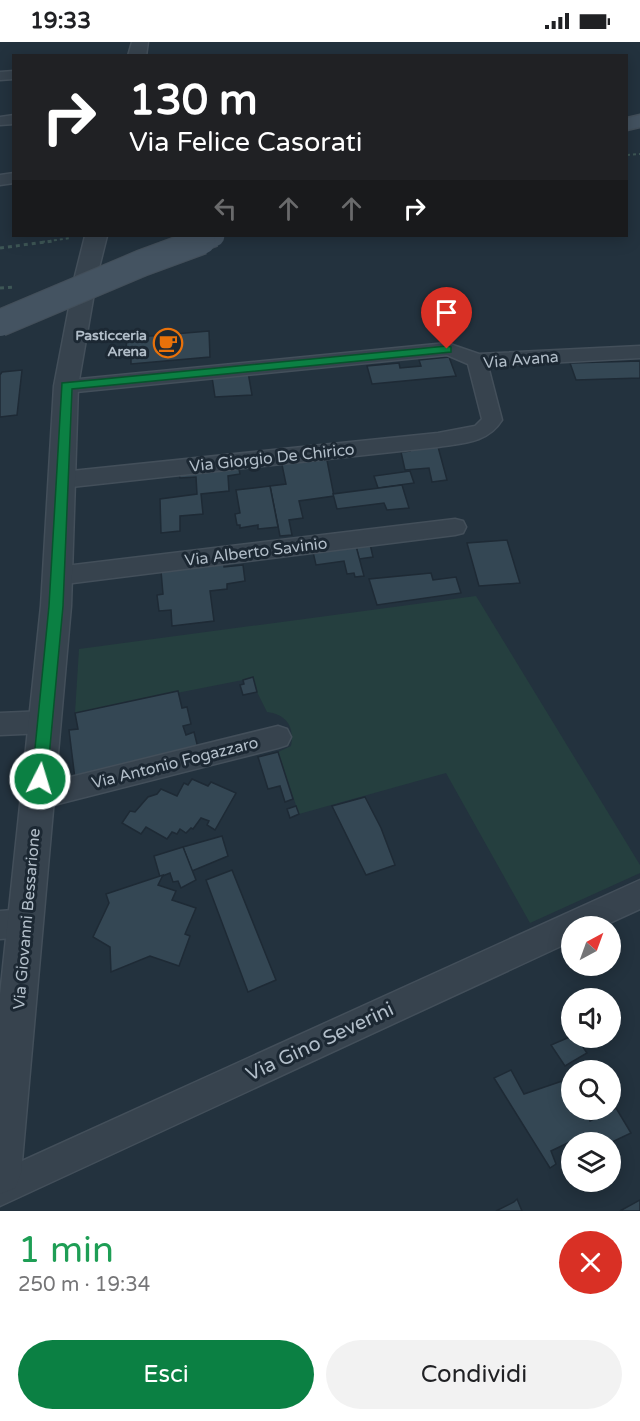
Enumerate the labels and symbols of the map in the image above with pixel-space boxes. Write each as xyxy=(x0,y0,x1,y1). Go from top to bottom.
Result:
pin xyxy=(421,287,472,349)
place label: Pasticceria Arena xyxy=(75,327,147,360)
cafe icon: Pasticceria Arena xyxy=(152,327,184,359)
street label: Via Avana xyxy=(482,347,560,373)
street label: Via Giorgio De Chirico xyxy=(188,439,356,477)
street label: Via Alberto Savinio xyxy=(183,533,329,571)
street label: Via Antonio Fogazzaro xyxy=(89,733,261,793)
position arrow xyxy=(8,747,72,811)
street label: Via Giovanni Bessarione xyxy=(9,828,45,1010)
north arrow xyxy=(561,916,621,976)
street label: Via Gino Severini xyxy=(242,997,398,1087)

